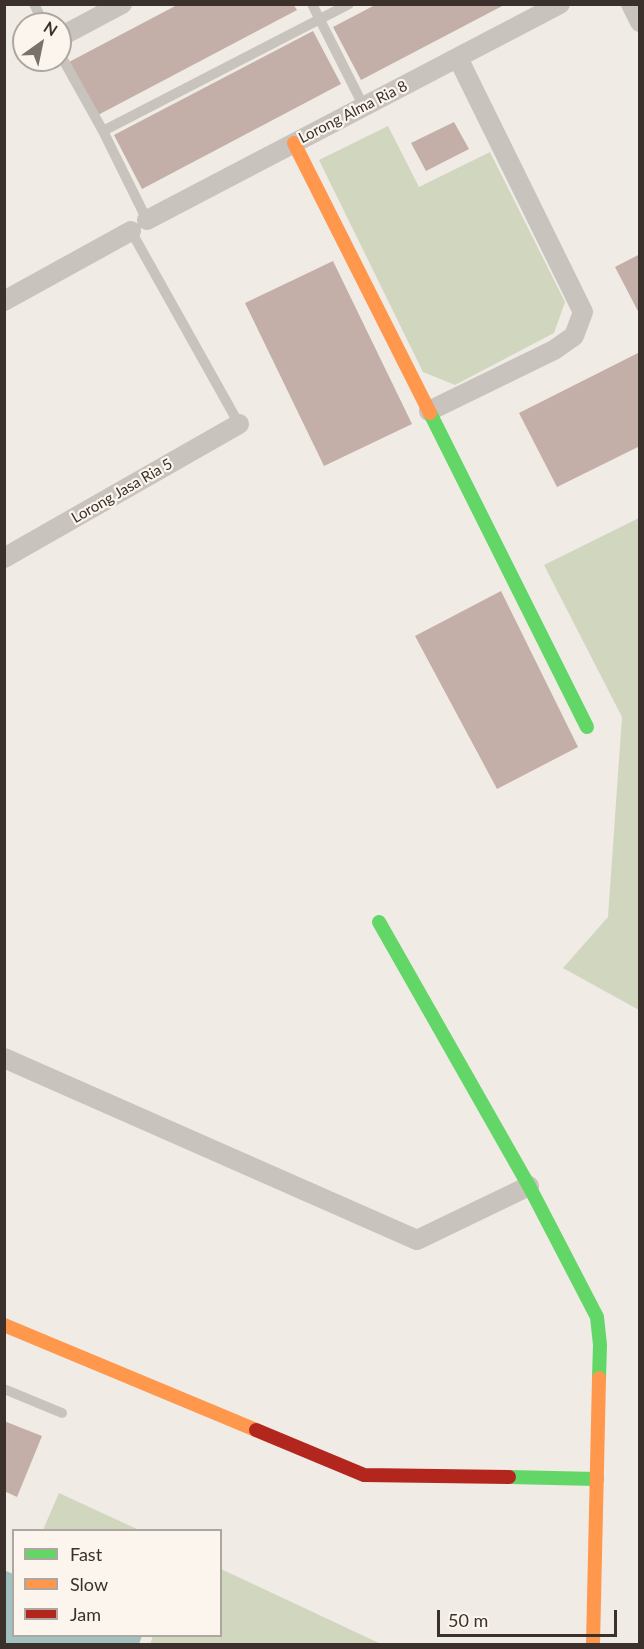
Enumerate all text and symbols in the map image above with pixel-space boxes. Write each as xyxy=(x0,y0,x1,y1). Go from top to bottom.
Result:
north arrow xyxy=(12,12,72,72)
text: N xyxy=(41,17,61,39)
street label: Lorong Alma Ria 8 xyxy=(296,77,410,147)
street label: Lorong Jasa Ria 5 xyxy=(68,455,176,527)
legend xyxy=(12,1529,222,1637)
text: Fast xyxy=(70,1543,102,1565)
text: Slow xyxy=(70,1573,108,1595)
scale bar xyxy=(440,1598,620,1636)
text: Jam xyxy=(70,1603,101,1625)
text: 50 m xyxy=(448,1609,488,1631)

